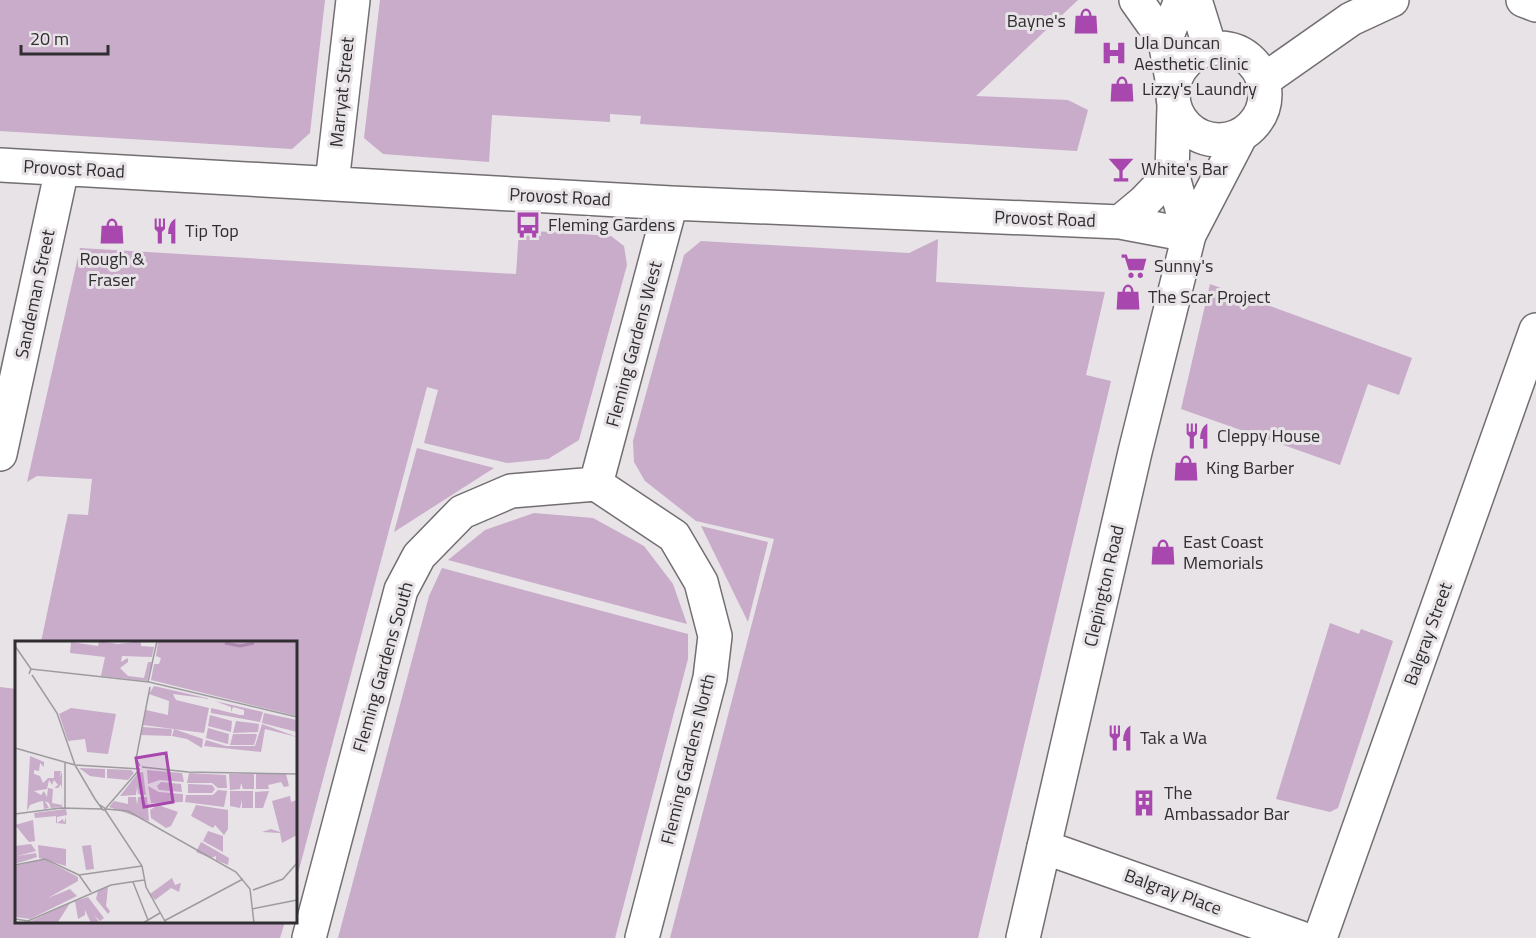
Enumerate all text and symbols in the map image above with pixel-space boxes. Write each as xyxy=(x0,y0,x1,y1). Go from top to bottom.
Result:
shop icon: Bayne's xyxy=(1071,6,1101,36)
place label: Bayne's xyxy=(1007,7,1066,34)
scale bar xyxy=(21,18,108,56)
text: 20 m xyxy=(30,25,69,52)
place label: Ula Duncan Aesthetic Clinic xyxy=(1134,29,1249,77)
street label: Marryat Street xyxy=(322,35,361,148)
hospital icon: Ula Duncan Aesthetic Clinic xyxy=(1099,38,1129,68)
shop icon: Lizzy's Laundry xyxy=(1107,74,1137,104)
place label: Lizzy's Laundry xyxy=(1142,75,1257,102)
street label: Provost Road xyxy=(23,152,126,185)
bar icon: White's Bar xyxy=(1106,154,1136,184)
place label: White's Bar xyxy=(1141,155,1228,182)
street label: Provost Road xyxy=(509,180,612,213)
street label: Provost Road xyxy=(994,203,1096,234)
bus stop icon: Fleming Gardens xyxy=(513,210,543,240)
place label: Fleming Gardens xyxy=(548,211,675,238)
shop icon: Rough & Fraser xyxy=(97,216,127,246)
restaurant icon: Tip Top xyxy=(150,216,180,246)
place label: Tip Top xyxy=(185,217,239,244)
street label: Sandeman Street xyxy=(8,226,61,361)
place label: Rough & Fraser xyxy=(79,245,145,293)
supermarket icon: Sunny's xyxy=(1119,251,1149,281)
place label: Sunny's xyxy=(1154,252,1213,279)
street label: Fleming Gardens West xyxy=(598,257,669,430)
shop icon: The Scar Project xyxy=(1113,282,1143,312)
place label: The Scar Project xyxy=(1148,283,1271,310)
restaurant icon: Cleppy House xyxy=(1182,421,1212,451)
place label: Cleppy House xyxy=(1217,422,1320,449)
shop icon: King Barber xyxy=(1171,453,1201,483)
place label: King Barber xyxy=(1206,454,1294,481)
street label: Clepington Road xyxy=(1076,523,1131,649)
place label: East Coast Memorials xyxy=(1183,528,1264,576)
shop icon: East Coast Memorials xyxy=(1148,537,1178,567)
street label: Balgray Street xyxy=(1396,578,1459,689)
street label: Fleming Gardens South xyxy=(345,579,420,755)
inset map xyxy=(15,641,297,923)
street label: Fleming Gardens North xyxy=(653,671,722,847)
restaurant icon: Tak a Wa xyxy=(1105,723,1135,753)
place label: Tak a Wa xyxy=(1140,724,1207,751)
place label: The Ambassador Bar xyxy=(1164,779,1290,827)
building icon: The Ambassador Bar xyxy=(1129,788,1159,818)
street label: Balgray Place xyxy=(1121,861,1226,922)

